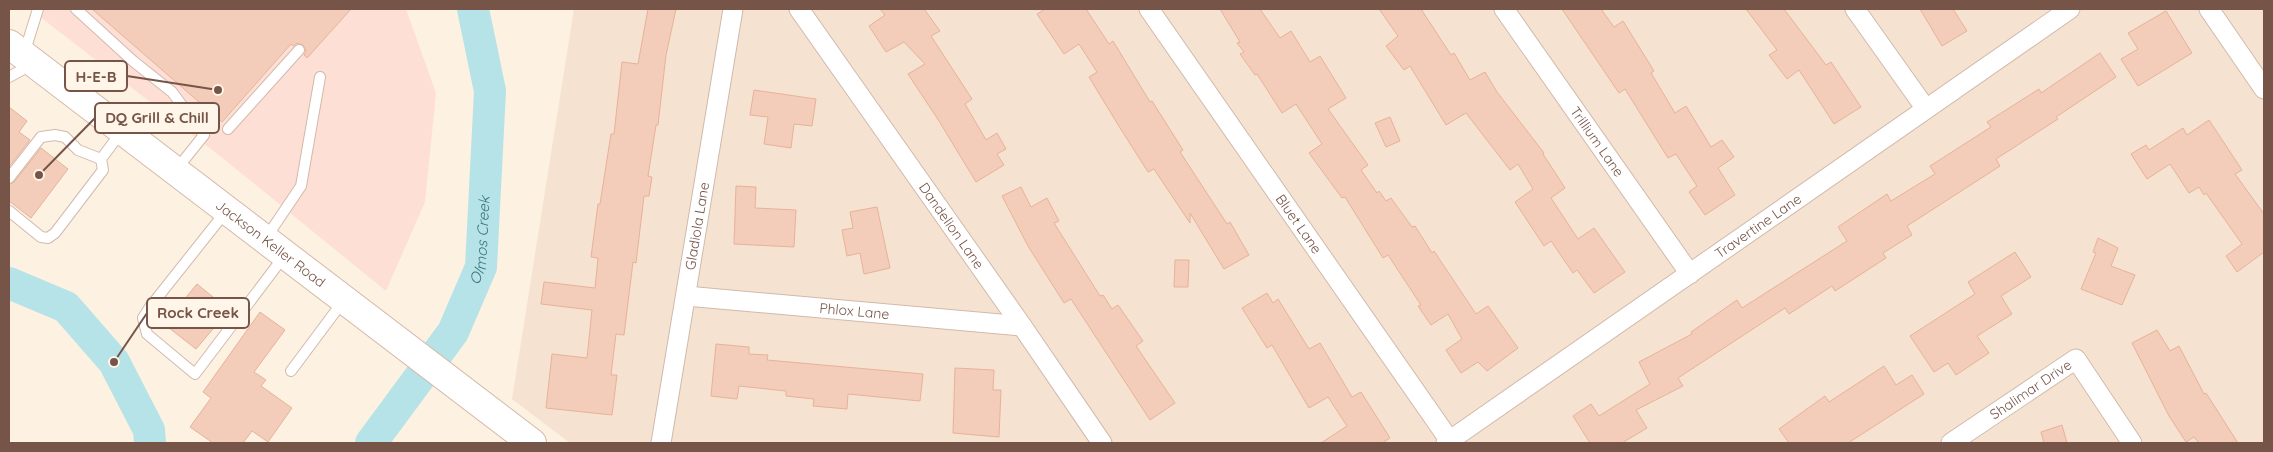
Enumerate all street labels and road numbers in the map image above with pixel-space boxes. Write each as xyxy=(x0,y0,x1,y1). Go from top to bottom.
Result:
street label: Trillium Lane xyxy=(1566,103,1628,180)
street label: Dandelion Lane xyxy=(915,179,988,273)
street label: Gladiola Lane xyxy=(681,181,713,271)
street label: Travertine Lane xyxy=(1711,190,1805,262)
street label: Bluet Lane xyxy=(1272,191,1326,257)
street label: Jackson Keller Road xyxy=(212,196,329,291)
street label: Phlox Lane xyxy=(819,299,890,323)
street label: Shalimar Drive xyxy=(1986,356,2075,423)

